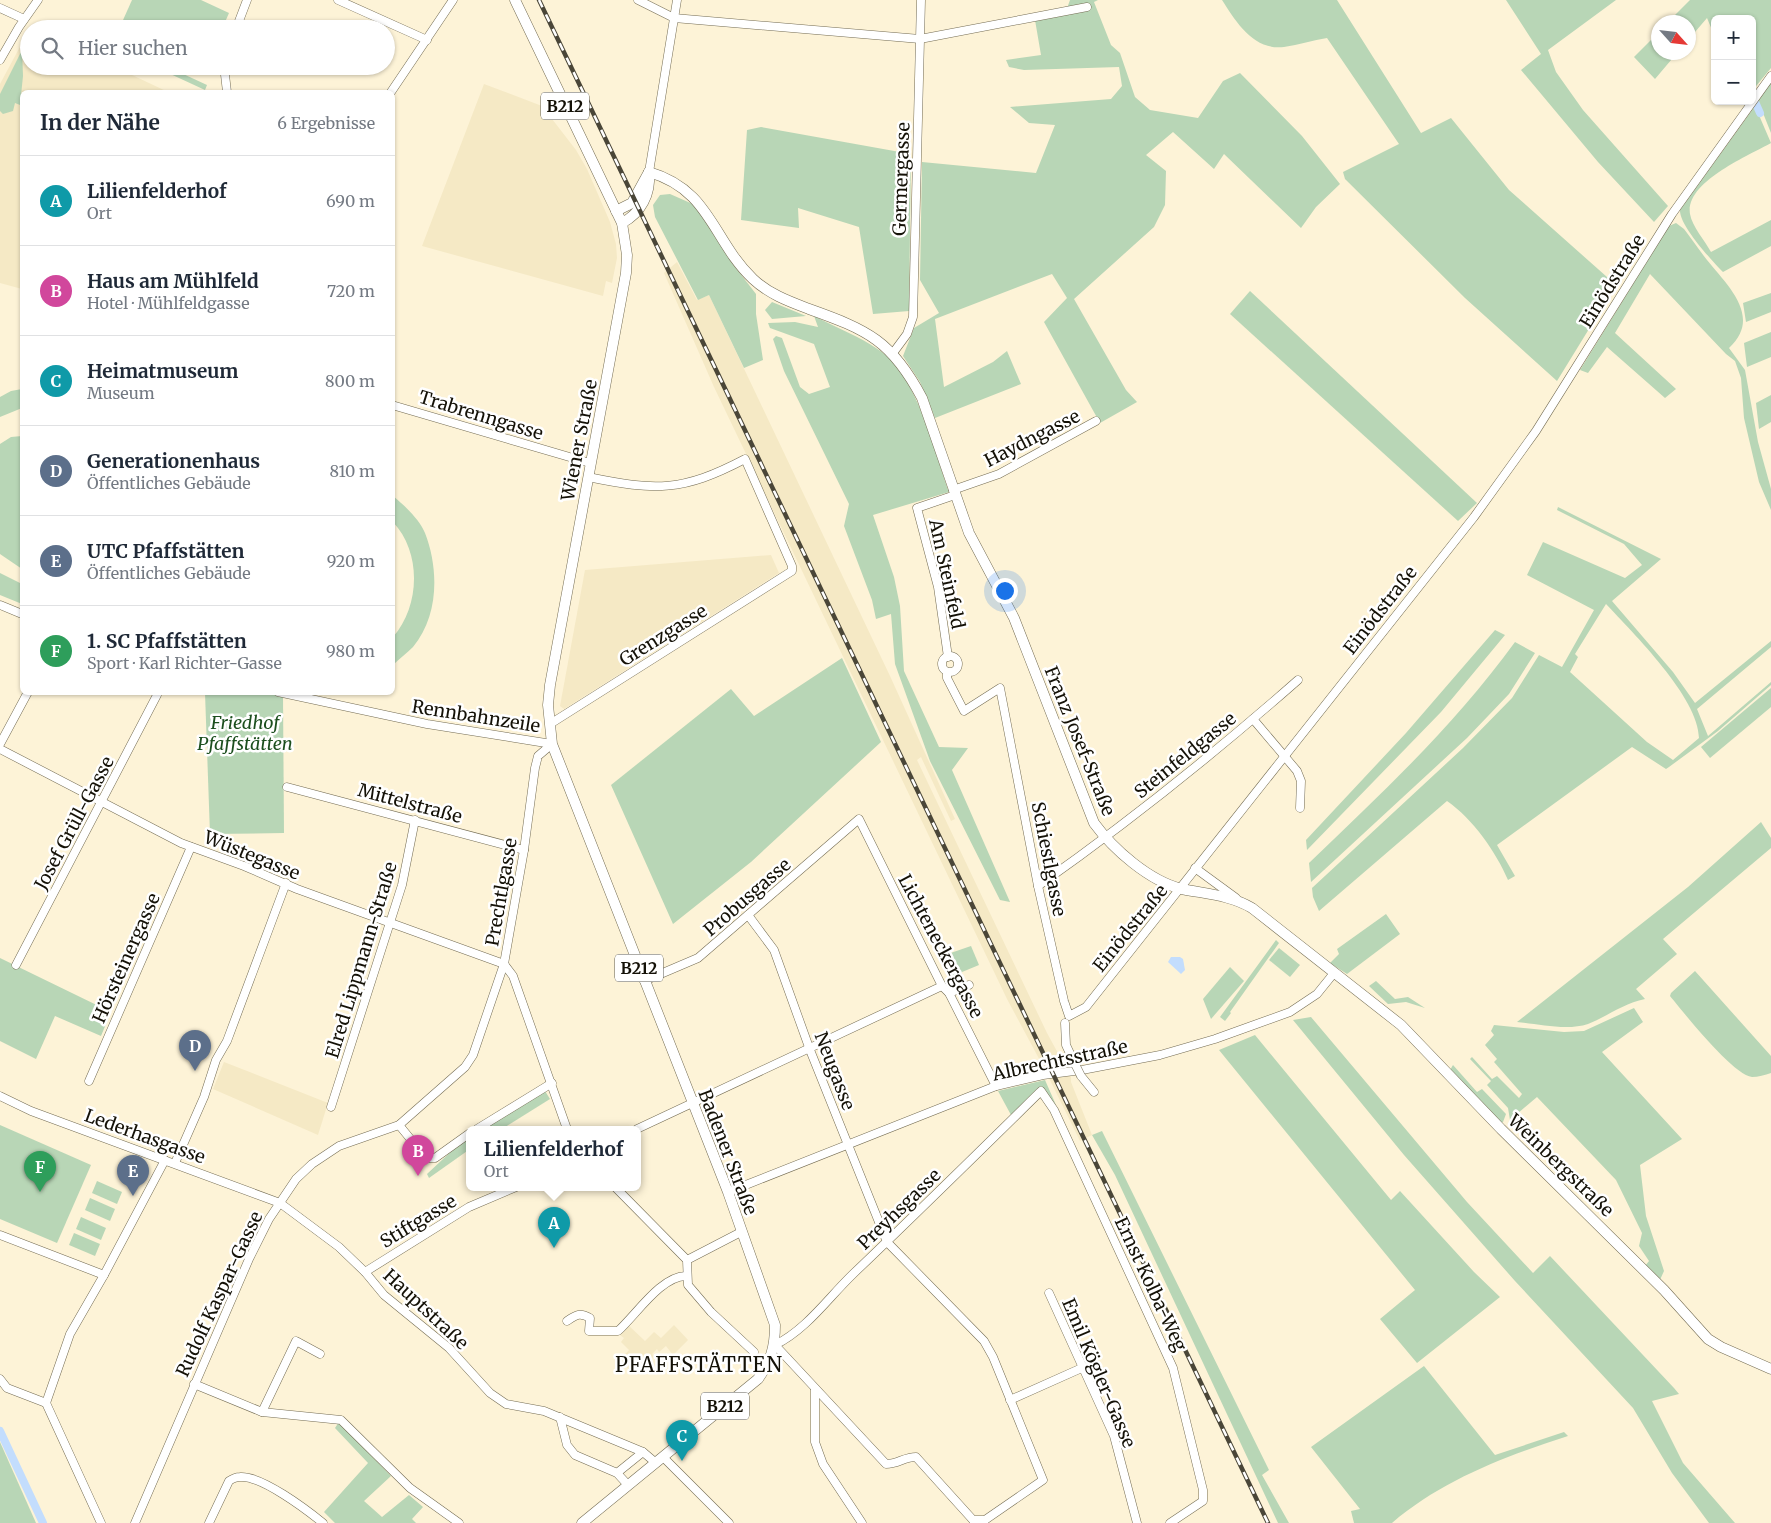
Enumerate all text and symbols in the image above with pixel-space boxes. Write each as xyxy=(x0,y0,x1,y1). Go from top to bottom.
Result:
north arrow xyxy=(1651,15,1696,60)
map controls xyxy=(1711,15,1756,105)
button: + xyxy=(1711,15,1756,60)
search box xyxy=(20,20,395,75)
icon: search xyxy=(38,34,66,62)
text: Hier suchen xyxy=(78,36,188,60)
button: − xyxy=(1711,60,1756,105)
road number: B212 xyxy=(541,92,589,120)
text: In der Nähe xyxy=(40,109,160,136)
text: 6 Ergebnisse xyxy=(277,113,375,133)
street label: Germergasse xyxy=(888,122,914,236)
text: Lilienfelderhof xyxy=(87,179,227,203)
text: A xyxy=(50,191,62,211)
text: 690 m xyxy=(326,191,375,211)
text: Ort xyxy=(87,203,112,223)
street label: Einödstraße xyxy=(1574,230,1650,332)
text: Haus am Mühlfeld xyxy=(87,269,259,293)
text: B xyxy=(50,281,62,301)
text: 720 m xyxy=(327,281,375,301)
text: Hotel · Mühlfeldgasse xyxy=(87,293,250,313)
text: Heimatmuseum xyxy=(87,359,238,383)
text: C xyxy=(51,371,61,391)
text: 800 m xyxy=(325,371,375,391)
street label: Wiener Straße xyxy=(556,377,602,504)
text: Museum xyxy=(87,383,155,403)
street label: Trabrenngasse xyxy=(416,385,546,445)
street label: Haydngasse xyxy=(980,404,1084,472)
text: Generationenhaus xyxy=(87,449,260,473)
text: D xyxy=(50,461,62,481)
text: 810 m xyxy=(329,461,375,481)
text: Öffentliches Gebäude xyxy=(87,473,251,493)
street label: Am Steinfeld xyxy=(924,516,970,631)
text: UTC Pfaffstätten xyxy=(87,539,244,563)
text: E xyxy=(51,551,61,571)
text: 920 m xyxy=(327,551,375,571)
street label: Einödstraße xyxy=(1338,561,1422,659)
text: Öffentliches Gebäude xyxy=(87,563,251,583)
your location xyxy=(992,578,1018,604)
street label: Grenzgasse xyxy=(615,599,711,671)
text: 1. SC Pfaffstätten xyxy=(87,629,247,653)
text: F xyxy=(51,641,61,661)
text: 980 m xyxy=(326,641,375,661)
text: Sport · Karl Richter-Gasse xyxy=(87,653,282,673)
street label: Franz Josef-Straße xyxy=(1039,663,1121,819)
street label: Rennbahnzeile xyxy=(410,694,542,738)
street label: Steinfeldgasse xyxy=(1129,707,1241,803)
park label: Friedhof Pfaffstätten xyxy=(197,711,293,755)
street label: Josef Grüll-Gasse xyxy=(29,752,119,895)
street label: Mittelstraße xyxy=(355,778,465,828)
street label: Schiestlgasse xyxy=(1027,800,1071,918)
street label: Wüstegasse xyxy=(200,825,303,885)
street label: Prechtlgasse xyxy=(480,836,522,948)
street label: Probusgasse xyxy=(699,853,795,941)
street label: Elred Lippmann-Straße xyxy=(320,859,402,1061)
street label: Lichteneckergasse xyxy=(893,870,989,1022)
street label: Einödstraße xyxy=(1088,880,1172,976)
street label: Hörsteinergasse xyxy=(87,889,165,1027)
road number: B212 xyxy=(615,954,663,981)
street label: Neugasse xyxy=(810,1029,860,1113)
pin: D xyxy=(179,1030,211,1071)
street label: Albrechtsstraße xyxy=(989,1034,1130,1086)
street label: Badener Straße xyxy=(693,1086,763,1218)
street label: Lederhasgasse xyxy=(81,1103,209,1169)
street label: Weinbergstraße xyxy=(1503,1108,1619,1221)
popup xyxy=(466,1126,641,1191)
pin: B xyxy=(402,1135,434,1176)
text: Lilienfelderhof xyxy=(484,1137,623,1161)
pin: F xyxy=(24,1151,56,1192)
pin: E xyxy=(117,1155,149,1196)
text: Ort xyxy=(484,1161,509,1181)
street label: Preyhsgasse xyxy=(853,1164,945,1254)
street label: Stiftgasse xyxy=(376,1189,460,1253)
pin: A xyxy=(538,1207,570,1248)
street label: Rudolf Kaspar-Gasse xyxy=(171,1208,267,1380)
street label: Ernst Kolba-Weg xyxy=(1110,1213,1192,1355)
street label: Hauptstraße xyxy=(379,1264,473,1354)
street label: Emil Kögler-Gasse xyxy=(1057,1295,1141,1451)
district label: PFAFFSTÄTTEN xyxy=(615,1352,783,1377)
road number: B212 xyxy=(701,1392,749,1420)
pin: C xyxy=(666,1420,698,1461)

